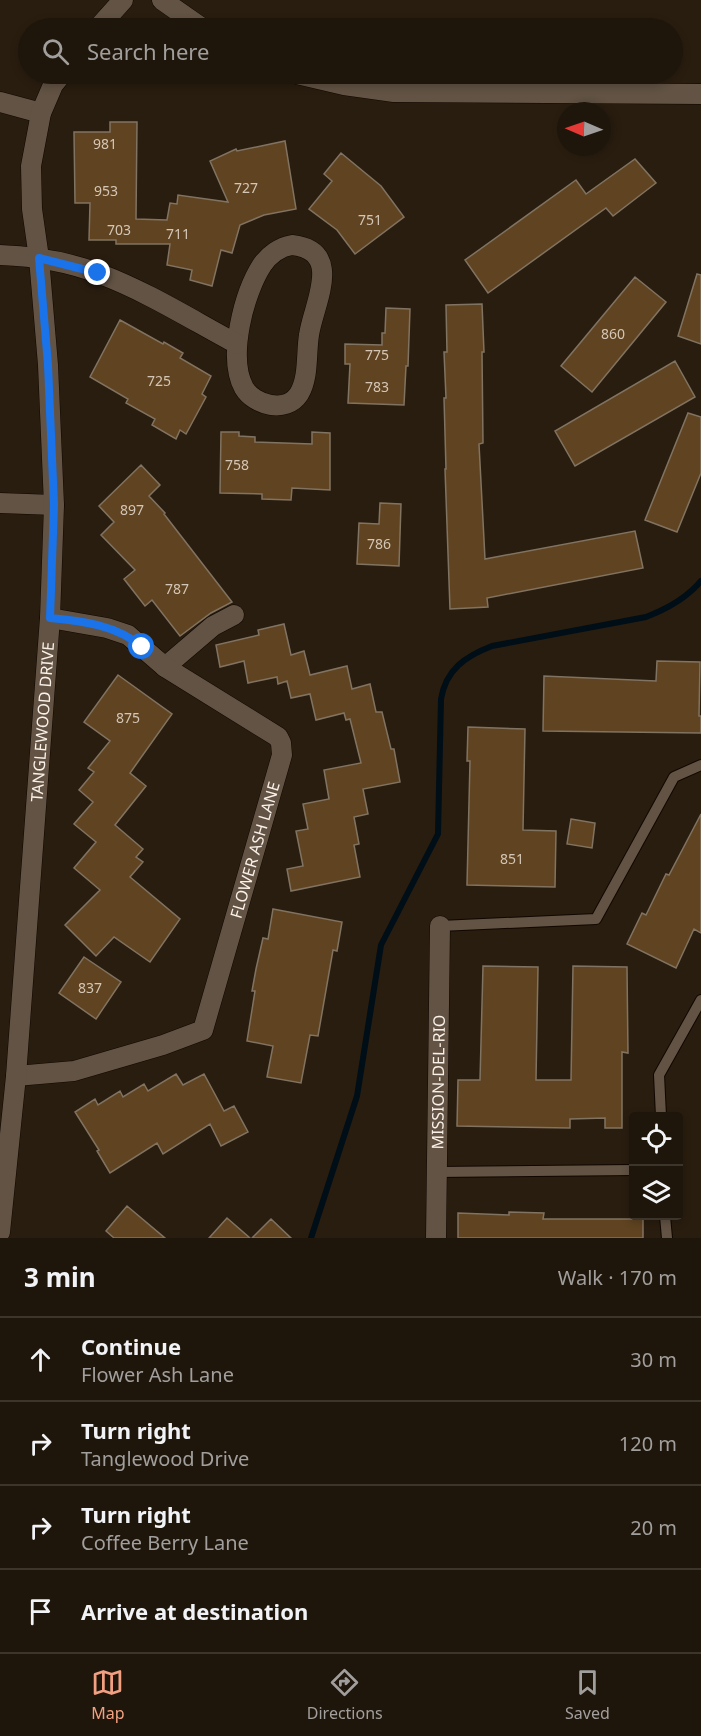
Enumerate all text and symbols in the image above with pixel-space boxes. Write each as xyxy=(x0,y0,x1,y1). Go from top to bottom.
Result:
search box xyxy=(18,18,683,84)
icon: search xyxy=(39,35,72,68)
text: Search here xyxy=(87,36,209,66)
north arrow xyxy=(557,102,611,156)
house number: 981 xyxy=(93,134,117,153)
house number: 727 xyxy=(234,178,258,197)
house number: 953 xyxy=(94,181,118,200)
house number: 751 xyxy=(358,210,382,229)
house number: 703 xyxy=(107,220,131,239)
house number: 711 xyxy=(166,224,190,243)
route end xyxy=(84,259,110,285)
house number: 860 xyxy=(601,324,625,343)
house number: 775 xyxy=(365,345,389,364)
house number: 725 xyxy=(147,371,171,390)
house number: 783 xyxy=(365,377,389,396)
house number: 758 xyxy=(225,455,249,474)
house number: 897 xyxy=(120,500,144,519)
house number: 786 xyxy=(367,534,391,553)
house number: 787 xyxy=(165,579,189,598)
route start xyxy=(128,633,154,659)
street label: TANGLEWOOD DRIVE xyxy=(25,641,59,803)
house number: 875 xyxy=(116,708,140,727)
street label: FLOWER ASH LANE xyxy=(225,779,285,921)
house number: 851 xyxy=(500,849,524,868)
house number: 837 xyxy=(78,978,102,997)
street label: MISSION-DEL-RIO xyxy=(426,1014,450,1150)
map controls xyxy=(629,1112,683,1220)
button: locate xyxy=(629,1112,683,1166)
button: layers xyxy=(629,1166,683,1220)
text: 3 min xyxy=(24,1259,96,1295)
text: Walk · 170 m xyxy=(558,1264,677,1291)
text: Continue xyxy=(81,1331,181,1361)
icon: ahead xyxy=(24,1343,57,1376)
text: 30 m xyxy=(630,1346,677,1373)
text: Flower Ash Lane xyxy=(81,1361,234,1388)
text: Turn right xyxy=(81,1415,191,1445)
icon: right xyxy=(24,1427,57,1460)
text: 120 m xyxy=(619,1430,677,1457)
text: Tanglewood Drive xyxy=(81,1445,249,1472)
text: Turn right xyxy=(81,1499,191,1529)
icon: right xyxy=(24,1511,57,1544)
text: 20 m xyxy=(630,1514,677,1541)
text: Coffee Berry Lane xyxy=(81,1529,249,1556)
icon: arrive xyxy=(24,1595,57,1628)
text: Arrive at destination xyxy=(81,1596,308,1626)
tab: Map xyxy=(91,1666,124,1724)
tab: Directions xyxy=(307,1666,383,1724)
tab: Saved xyxy=(565,1666,610,1724)

